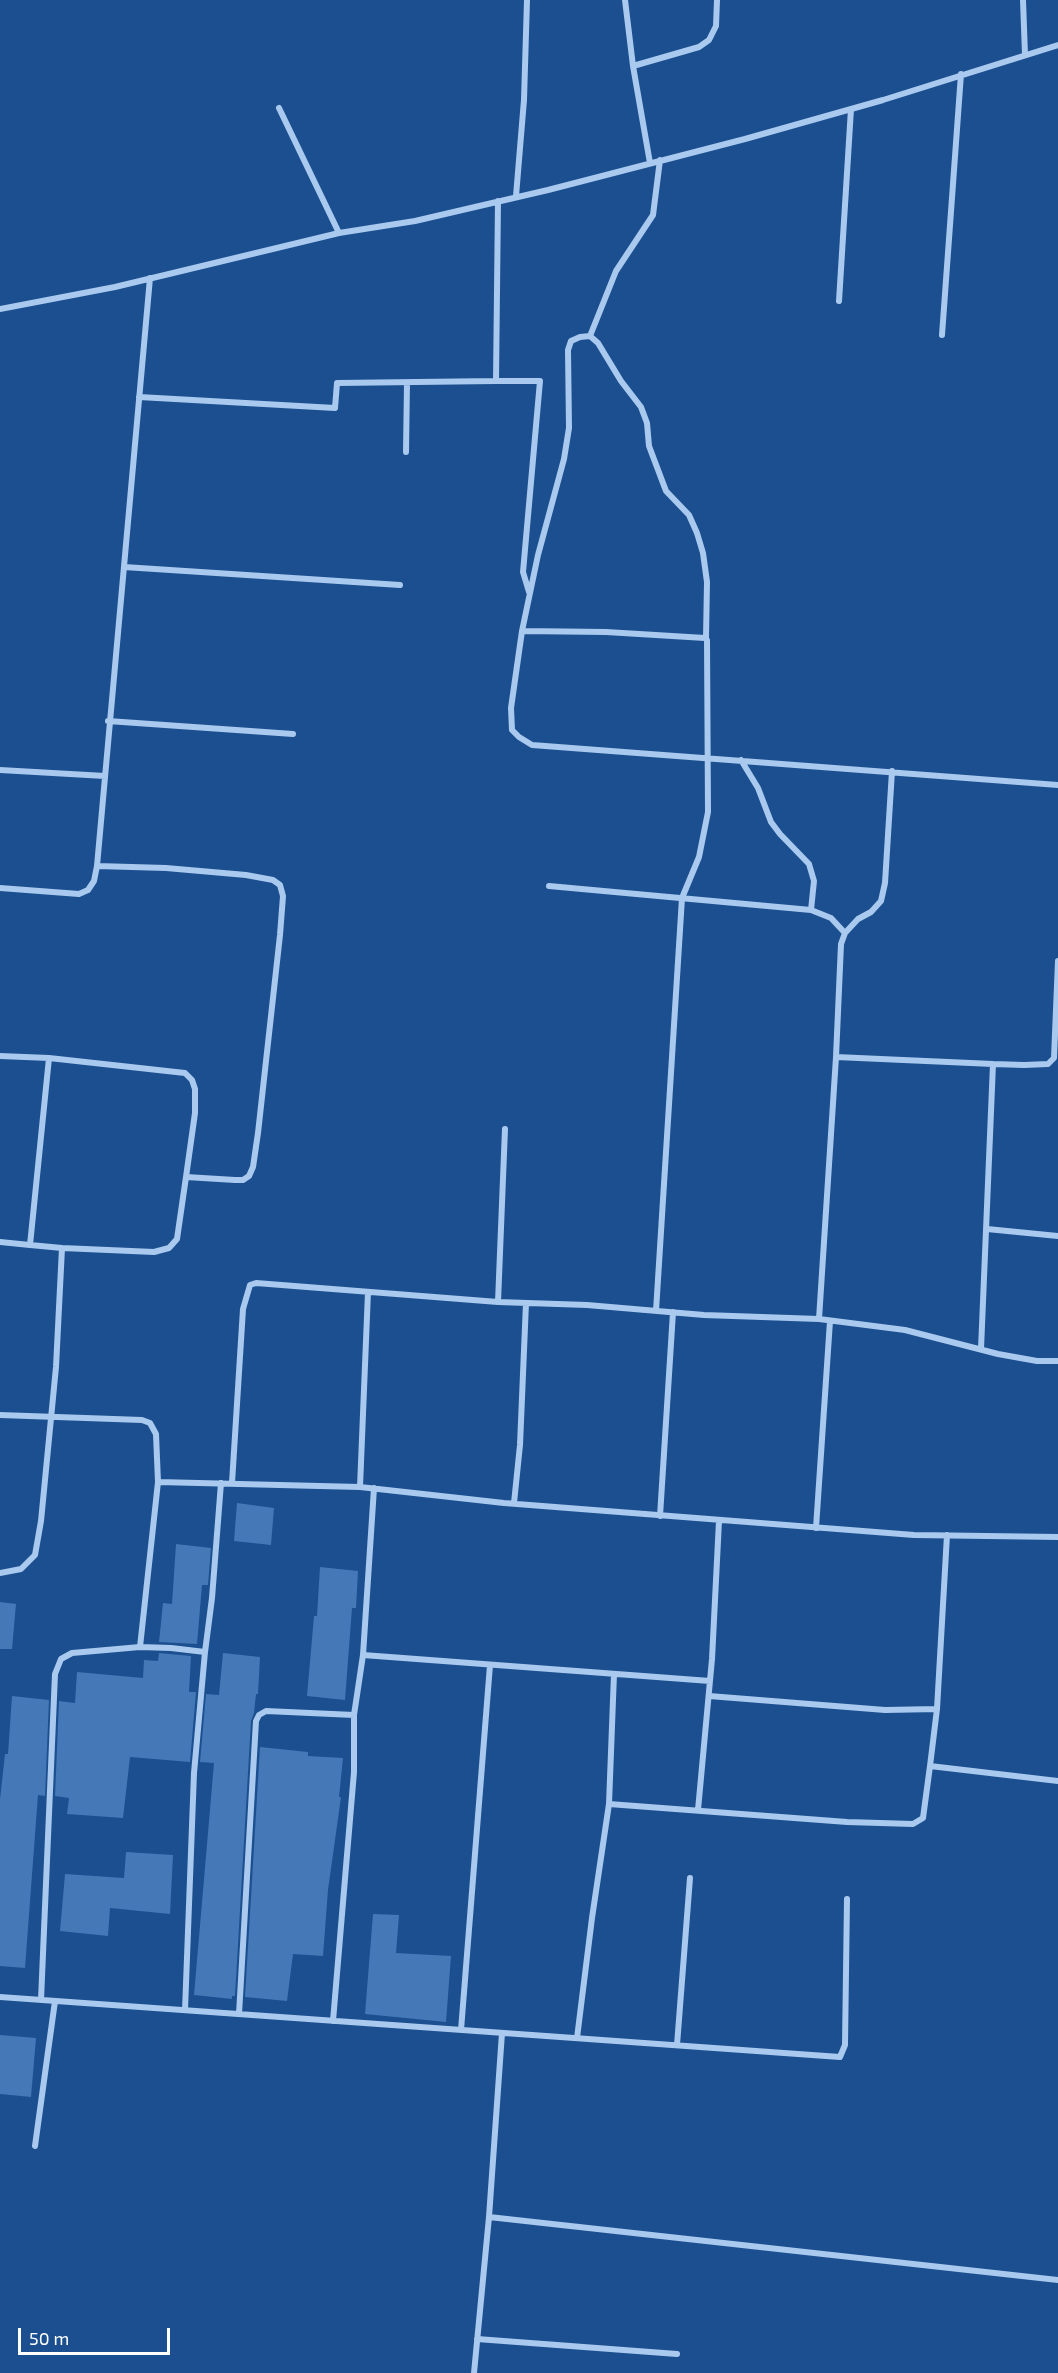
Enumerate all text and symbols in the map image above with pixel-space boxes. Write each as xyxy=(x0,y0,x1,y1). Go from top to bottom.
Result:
scale bar xyxy=(21,2316,172,2354)
text: 50 m xyxy=(29,2327,69,2349)

